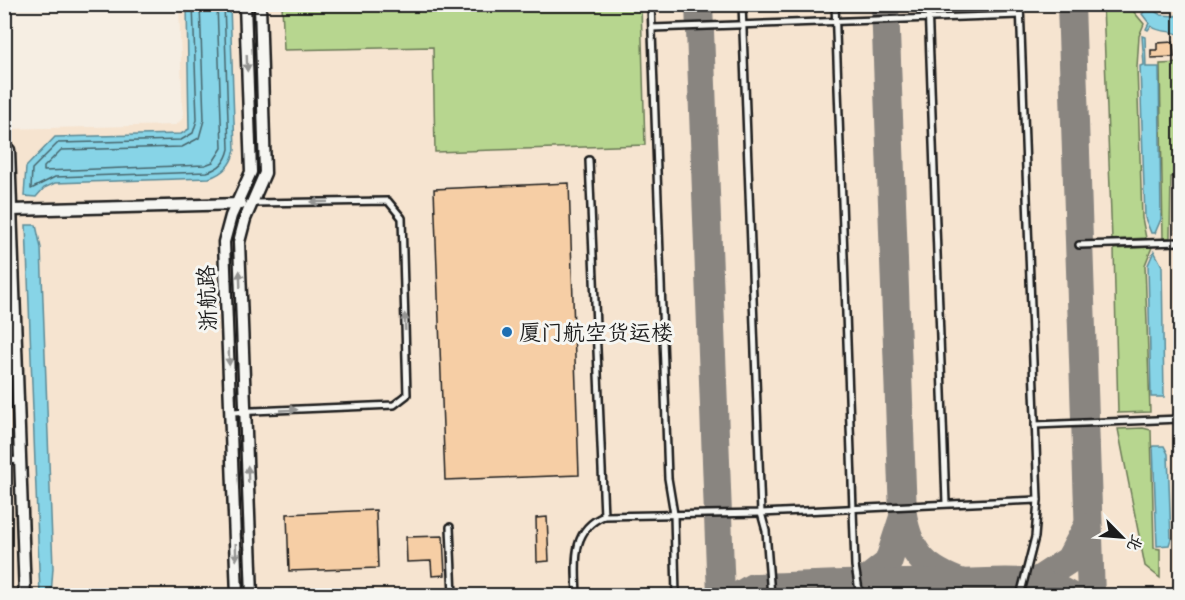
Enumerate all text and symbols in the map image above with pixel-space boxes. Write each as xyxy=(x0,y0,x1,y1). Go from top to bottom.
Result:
one-way arrow xyxy=(242,53,252,72)
one-way arrow xyxy=(309,197,328,207)
street label: 浙航路 xyxy=(192,265,222,331)
one-way arrow xyxy=(236,270,245,289)
one-way arrow xyxy=(400,312,410,331)
place label: 厦门航空货运楼 xyxy=(519,319,673,346)
marker: 厦门航空货运楼 xyxy=(500,325,514,339)
one-way arrow xyxy=(224,348,233,367)
one-way arrow xyxy=(279,405,298,414)
one-way arrow xyxy=(243,465,252,484)
north arrow xyxy=(1092,507,1152,567)
text: 北 xyxy=(1123,532,1147,554)
one-way arrow xyxy=(231,543,240,562)

